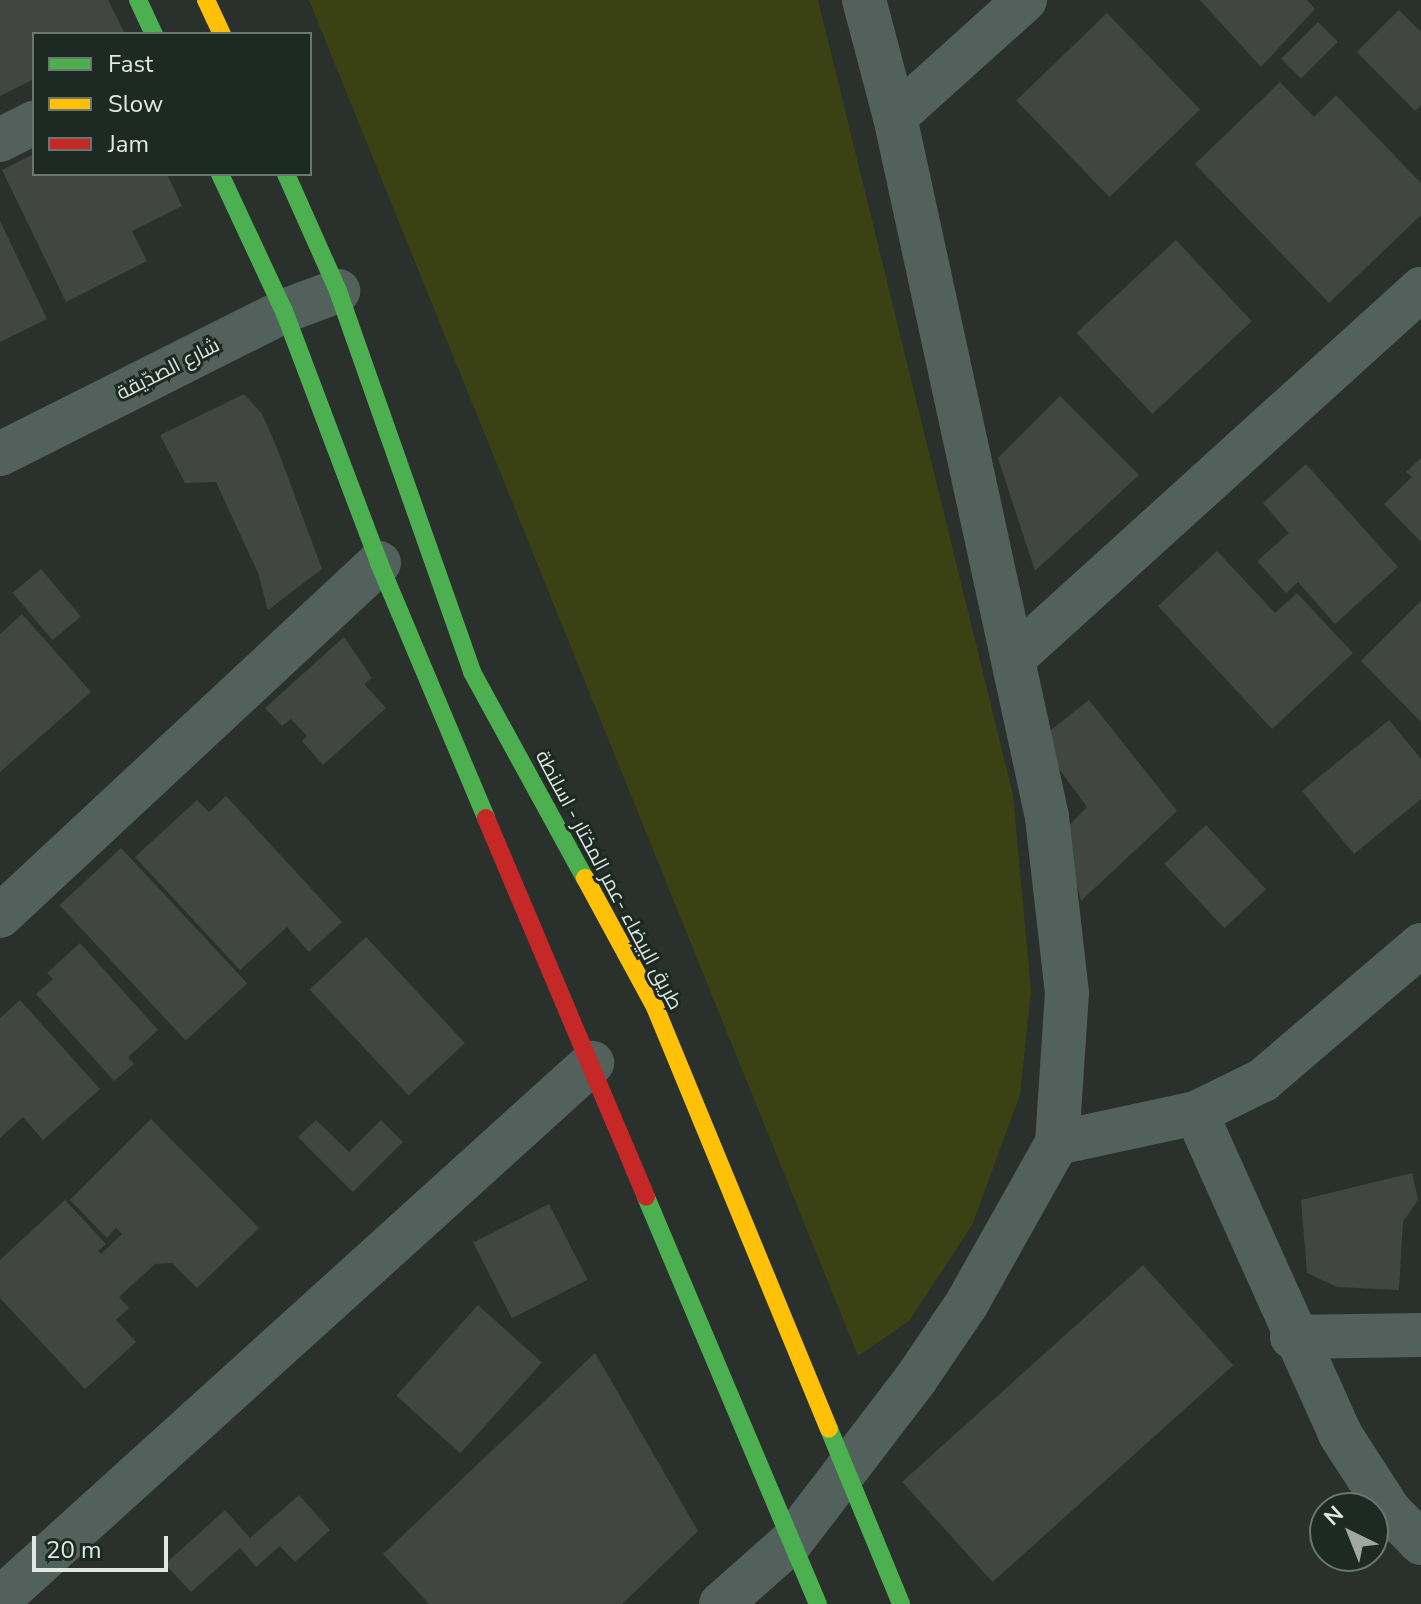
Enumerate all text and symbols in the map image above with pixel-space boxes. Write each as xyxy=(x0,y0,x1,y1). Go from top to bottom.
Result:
legend xyxy=(32,32,312,176)
text: Fast xyxy=(108,48,153,80)
text: Slow xyxy=(108,88,163,120)
text: Jam xyxy=(108,128,149,160)
street label: شارع الصدّيقة xyxy=(113,333,223,405)
street label: طريق البيضاء -عمر المختار - اسلنطة xyxy=(530,746,688,1014)
north arrow xyxy=(1309,1492,1389,1572)
text: N xyxy=(1318,1499,1350,1532)
scale bar xyxy=(36,1520,172,1570)
text: 20 m xyxy=(46,1534,102,1566)

